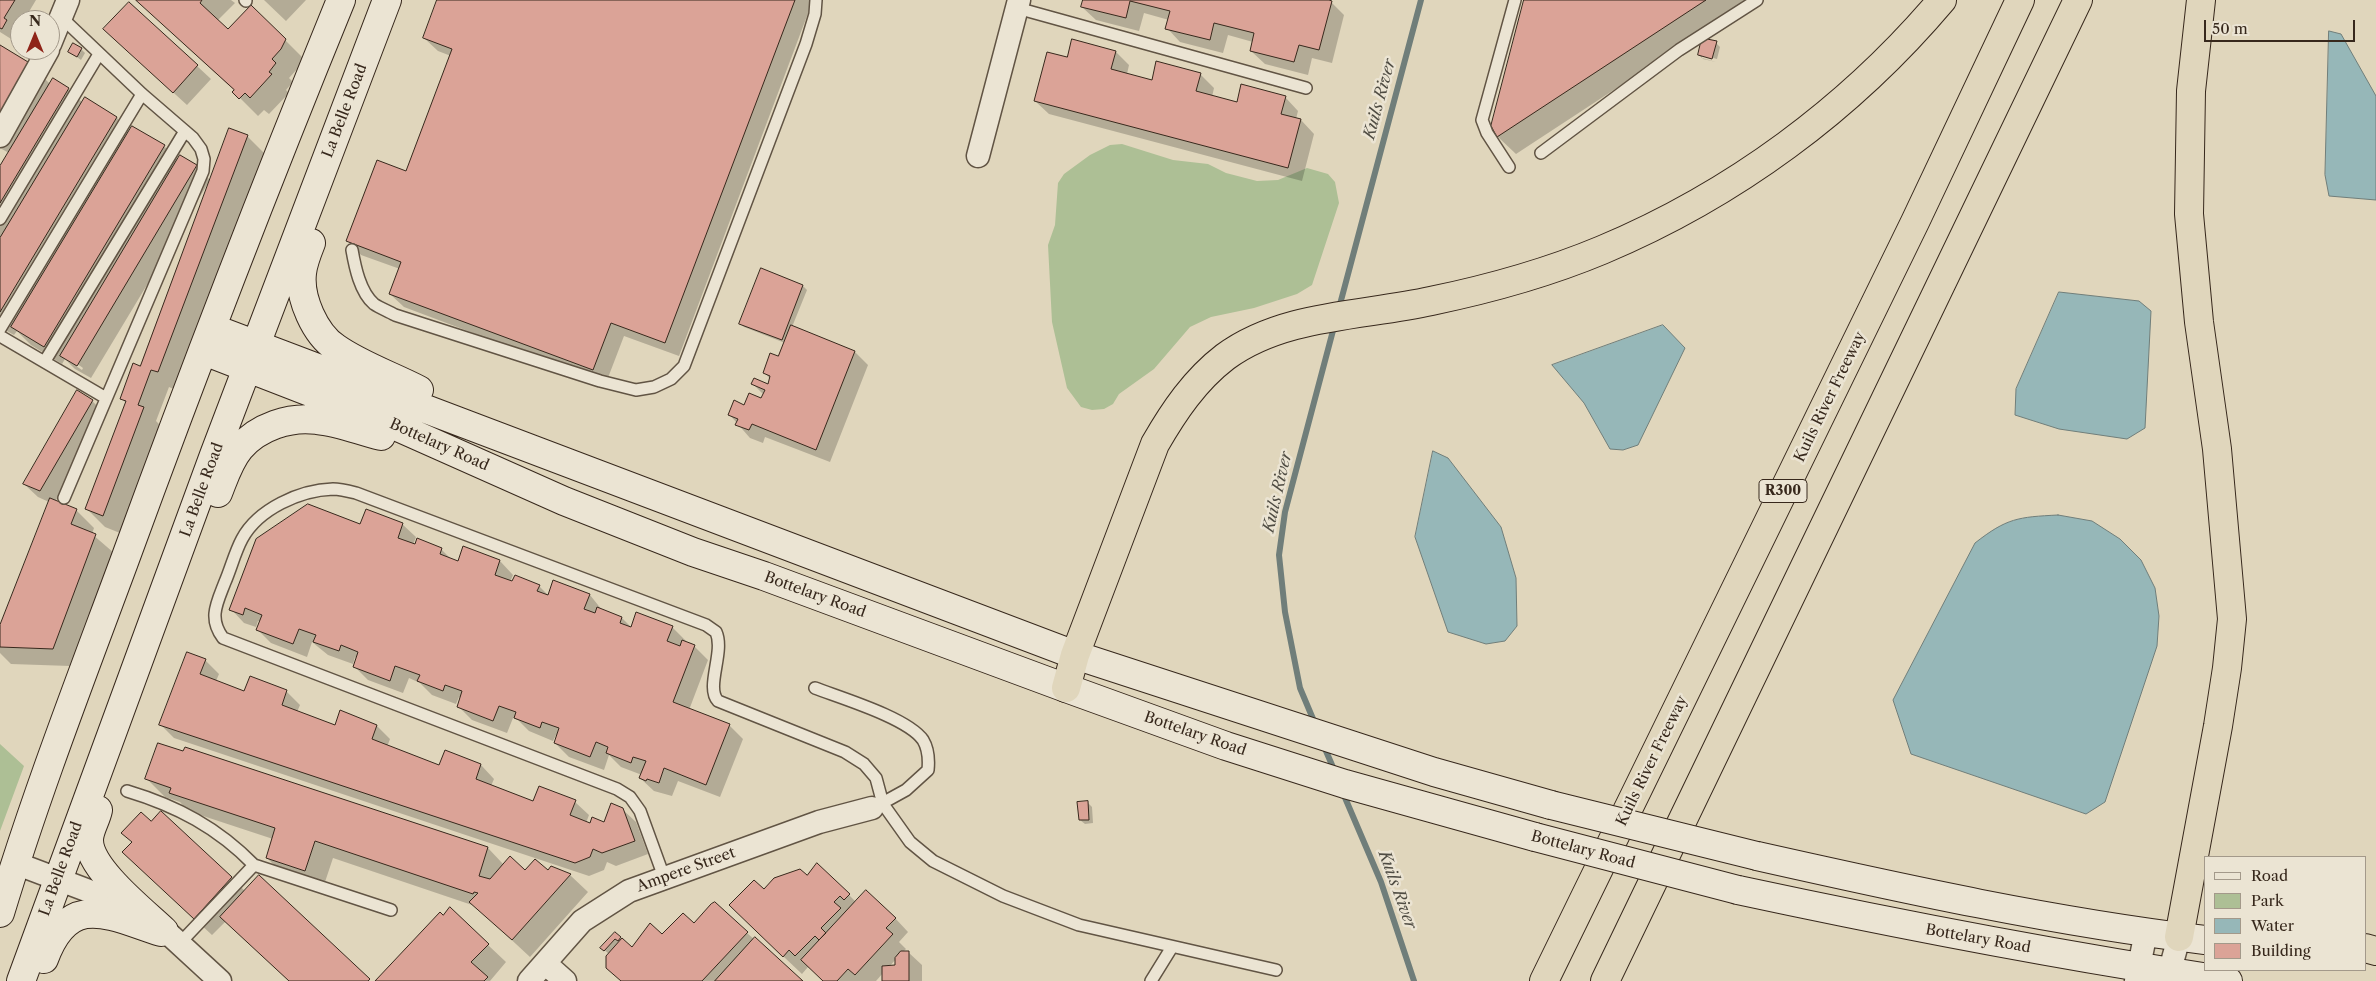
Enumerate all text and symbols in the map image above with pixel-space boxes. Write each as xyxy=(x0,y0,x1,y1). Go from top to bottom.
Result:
north arrow xyxy=(10,10,60,60)
scale bar xyxy=(2206,10,2357,42)
text: N xyxy=(29,12,41,30)
text: 50 m xyxy=(2212,19,2248,38)
water label: Kuils River xyxy=(1360,57,1400,141)
street label: La Belle Road xyxy=(319,62,371,160)
street label: Kuils River Freeway xyxy=(1791,329,1869,465)
street label: Bottelary Road xyxy=(387,415,491,475)
street label: La Belle Road xyxy=(177,440,227,540)
water label: Kuils River xyxy=(1259,450,1297,534)
road number: R300 xyxy=(1759,480,1807,502)
street label: Bottelary Road xyxy=(762,568,868,622)
street label: Kuils River Freeway xyxy=(1613,693,1691,829)
street label: Bottelary Road xyxy=(1142,708,1248,760)
street label: La Belle Road xyxy=(36,819,86,919)
street label: Bottelary Road xyxy=(1529,827,1637,873)
street label: Ampere Street xyxy=(634,844,738,896)
water label: Kuils River xyxy=(1374,848,1420,932)
legend xyxy=(2204,856,2366,971)
text: Road xyxy=(2251,866,2288,885)
text: Park xyxy=(2251,891,2284,910)
text: Water xyxy=(2251,916,2294,935)
street label: Bottelary Road xyxy=(1924,921,2032,957)
text: Building xyxy=(2251,941,2311,960)

